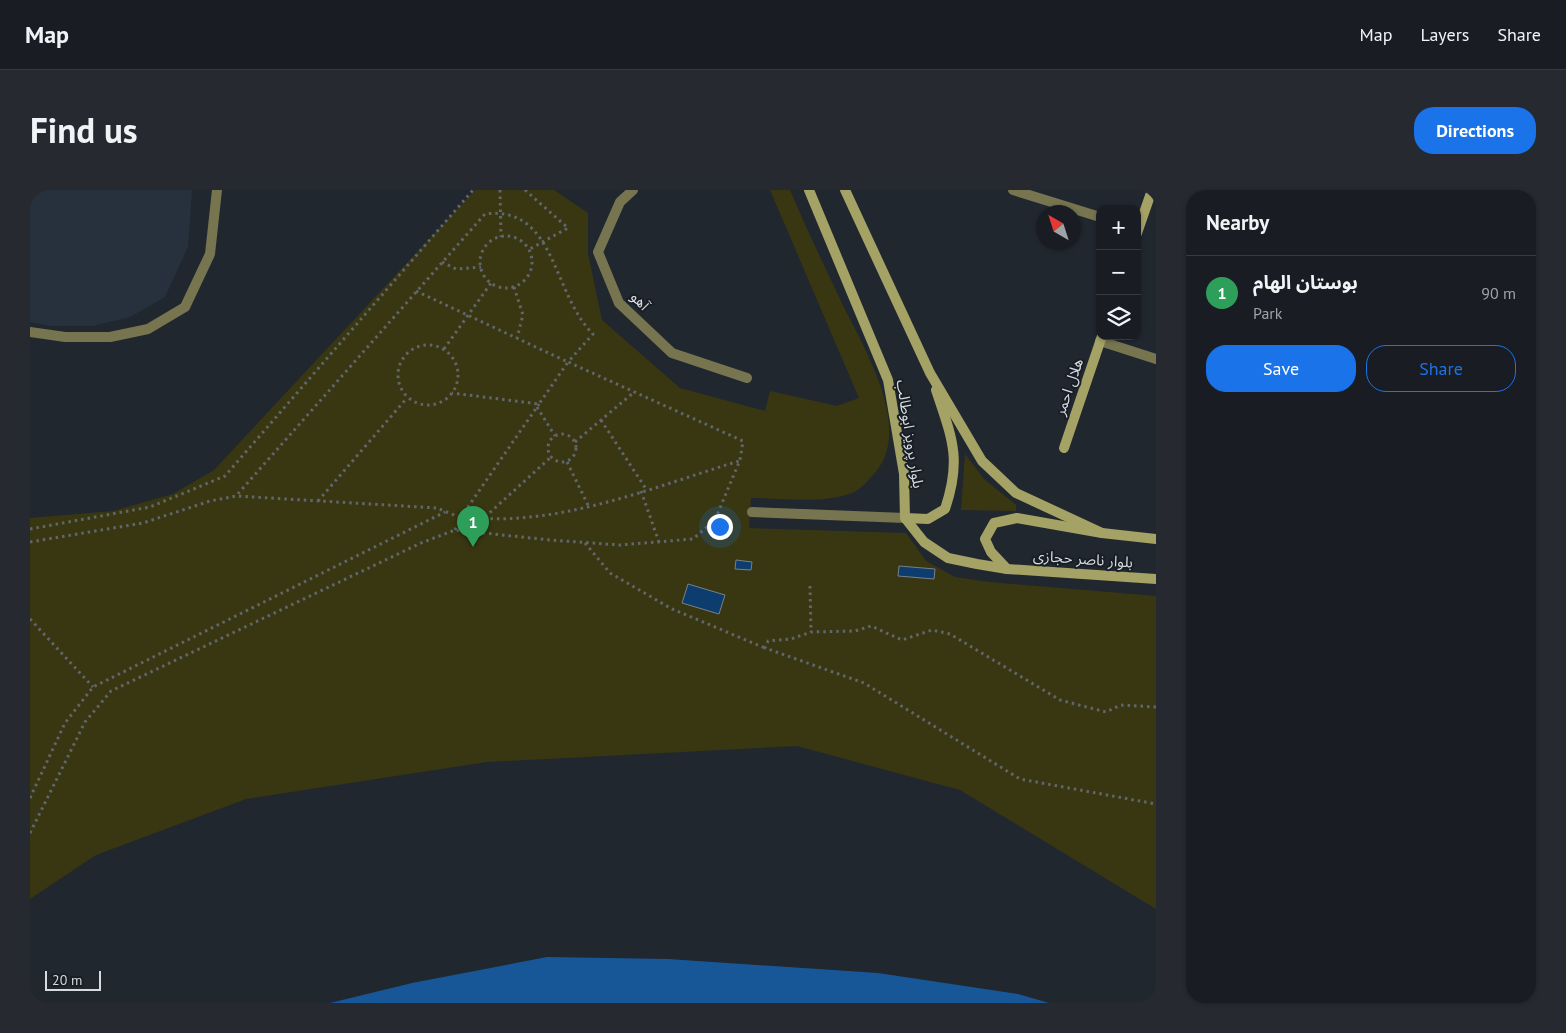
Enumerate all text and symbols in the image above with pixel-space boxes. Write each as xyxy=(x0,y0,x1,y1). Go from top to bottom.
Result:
text: Map xyxy=(25,19,69,50)
text: Map xyxy=(1360,23,1392,46)
text: Layers xyxy=(1420,23,1469,46)
text: Share xyxy=(1497,23,1541,46)
text: Find us xyxy=(30,107,138,153)
button: Directions xyxy=(1414,107,1536,154)
north arrow xyxy=(1036,205,1081,250)
map controls xyxy=(1096,205,1141,340)
button: + xyxy=(1096,205,1141,250)
text: Nearby xyxy=(1206,209,1269,236)
button: − xyxy=(1096,250,1141,295)
text: بوستان الهام xyxy=(1253,270,1358,294)
text: 1 xyxy=(1217,283,1227,303)
text: 90 m xyxy=(1481,283,1516,303)
street label: آهو xyxy=(627,287,654,315)
button: layers xyxy=(1096,295,1141,340)
text: Park xyxy=(1253,303,1282,323)
button: Save xyxy=(1206,345,1356,392)
button: Share xyxy=(1366,345,1516,392)
street label: هلال احمر xyxy=(1050,356,1087,419)
street label: بلوار پرویز ابوطالب xyxy=(891,378,928,490)
pin: 1 xyxy=(457,506,489,547)
your location xyxy=(707,514,733,540)
street label: بلوار ناصر حجازی xyxy=(1032,546,1134,571)
scale bar xyxy=(45,968,101,991)
text: 20 m xyxy=(52,971,82,989)

